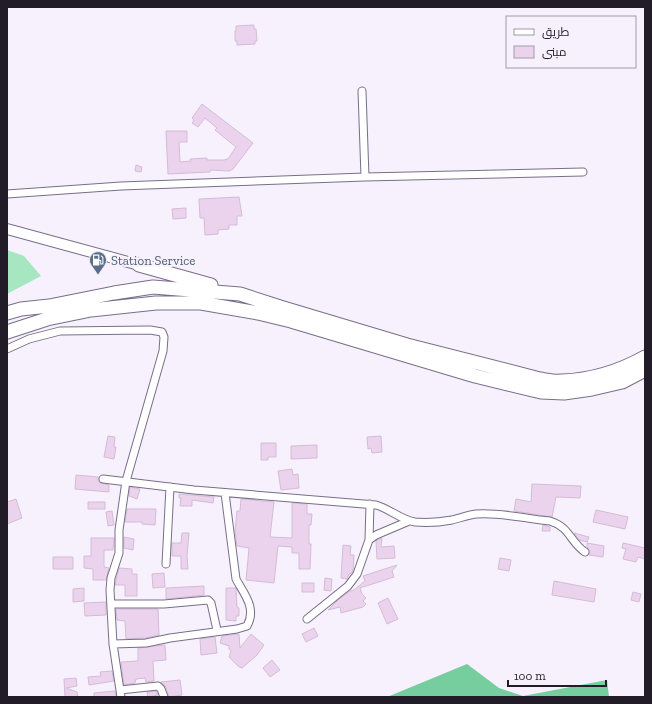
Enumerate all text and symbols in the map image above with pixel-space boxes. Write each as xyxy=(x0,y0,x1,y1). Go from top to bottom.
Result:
legend xyxy=(506,16,636,68)
text: طريق xyxy=(542,25,570,39)
text: مبنى xyxy=(542,45,567,59)
fuel station icon: Station Service xyxy=(88,250,108,275)
place label: Station Service xyxy=(111,253,195,268)
scale bar xyxy=(508,662,606,688)
text: 100 m xyxy=(514,669,546,683)

